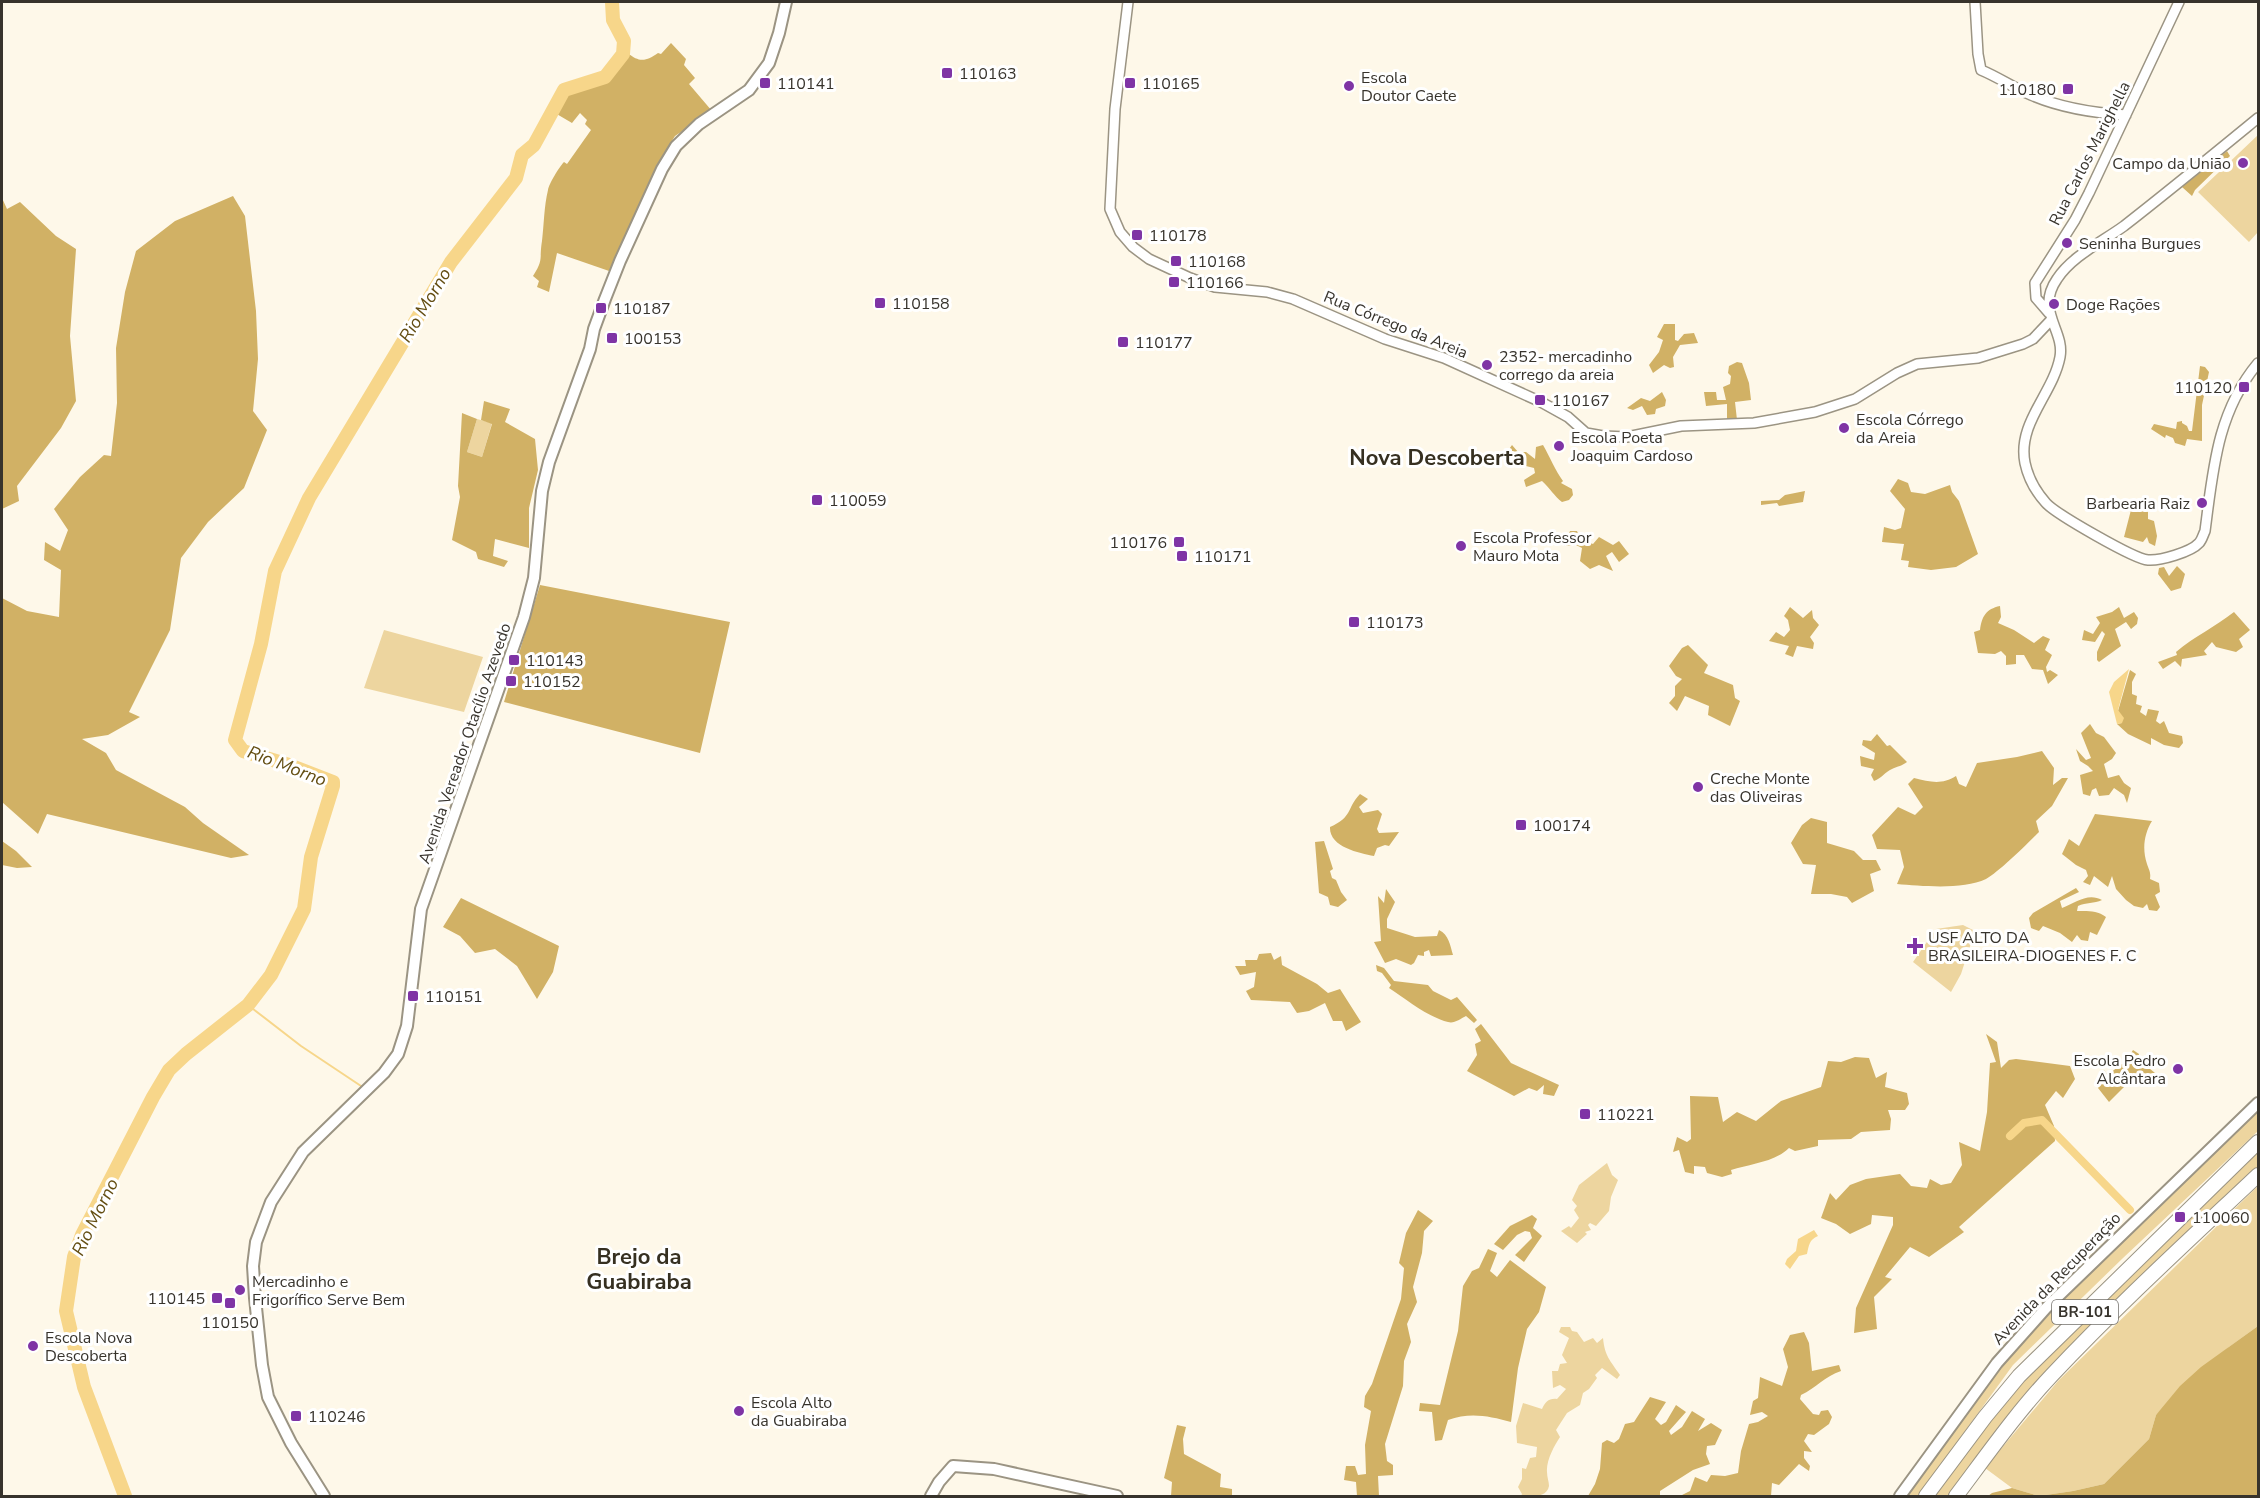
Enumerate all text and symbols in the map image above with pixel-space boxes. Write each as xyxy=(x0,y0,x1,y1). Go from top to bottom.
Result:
place label: 110163 xyxy=(959,63,1017,85)
marker: 110163 xyxy=(940,66,954,80)
place label: Escola Doutor Caete xyxy=(1361,67,1457,107)
place label: 110141 xyxy=(777,73,835,95)
place label: 110165 xyxy=(1142,73,1200,95)
marker: 110141 xyxy=(758,76,772,90)
marker: 110165 xyxy=(1123,76,1137,90)
street label: Rua Carlos Marighella xyxy=(2044,78,2136,229)
marker: Escola Doutor Caete xyxy=(1342,79,1356,93)
place label: 110180 xyxy=(1998,79,2056,101)
marker: 110180 xyxy=(2061,82,2075,96)
place label: Campo da União xyxy=(2112,153,2231,175)
marker: Campo da União xyxy=(2236,156,2250,170)
place label: 110178 xyxy=(1149,225,1207,247)
marker: 110178 xyxy=(1130,228,1144,242)
place label: Seninha Burgues xyxy=(2079,233,2201,255)
marker: Seninha Burgues xyxy=(2060,236,2074,250)
place label: 110168 xyxy=(1188,251,1246,273)
marker: 110168 xyxy=(1169,254,1183,268)
water label: Rio Morno xyxy=(393,263,457,347)
place label: 110166 xyxy=(1186,272,1244,294)
marker: 110166 xyxy=(1167,275,1181,289)
street label: Rua Córrego da Areia xyxy=(1320,286,1471,364)
place label: 110158 xyxy=(892,293,950,315)
place label: Doge Rações xyxy=(2066,294,2160,316)
marker: 110158 xyxy=(873,296,887,310)
marker: Doge Rações xyxy=(2047,297,2061,311)
place label: 110187 xyxy=(613,298,671,320)
marker: 110187 xyxy=(594,301,608,315)
place label: 100153 xyxy=(624,328,682,350)
marker: 100153 xyxy=(605,331,619,345)
place label: 110177 xyxy=(1135,332,1193,354)
marker: 110177 xyxy=(1116,335,1130,349)
place label: 2352- mercadinho corrego da areia xyxy=(1499,346,1632,386)
marker: 2352- mercadinho corrego da areia xyxy=(1480,358,1494,372)
place label: 110120 xyxy=(2174,377,2232,399)
marker: 110120 xyxy=(2237,380,2251,394)
place label: 110167 xyxy=(1552,390,1610,412)
marker: 110167 xyxy=(1533,393,1547,407)
place label: Escola Córrego da Areia xyxy=(1856,409,1964,449)
marker: Escola Córrego da Areia xyxy=(1837,421,1851,435)
place label: Escola Poeta Joaquim Cardoso xyxy=(1570,427,1693,467)
marker: Escola Poeta Joaquim Cardoso xyxy=(1552,439,1566,453)
district label: Nova Descoberta xyxy=(1349,443,1525,473)
place label: 110059 xyxy=(829,490,887,512)
marker: 110059 xyxy=(810,493,824,507)
place label: Barbearia Raiz xyxy=(2086,493,2190,515)
marker: Barbearia Raiz xyxy=(2195,496,2209,510)
place label: Escola Professor Mauro Mota xyxy=(1473,527,1592,567)
place label: 110176 xyxy=(1109,532,1167,554)
marker: 110176 xyxy=(1172,535,1186,549)
marker: Escola Professor Mauro Mota xyxy=(1454,539,1468,553)
place label: 110171 xyxy=(1194,546,1252,568)
marker: 110171 xyxy=(1175,549,1189,563)
place label: 110173 xyxy=(1366,612,1424,634)
marker: 110173 xyxy=(1347,615,1361,629)
street label: Avenida Vereador Otacílio Azevedo xyxy=(413,620,517,867)
place label: 110143 xyxy=(526,650,584,672)
marker: 110143 xyxy=(507,653,521,667)
place label: 110152 xyxy=(523,671,581,693)
marker: 110152 xyxy=(504,674,518,688)
water label: Rio Morno xyxy=(244,740,330,792)
place label: Creche Monte das Oliveiras xyxy=(1710,768,1810,808)
marker: Creche Monte das Oliveiras xyxy=(1691,780,1705,794)
place label: 100174 xyxy=(1533,815,1591,837)
marker: 100174 xyxy=(1514,818,1528,832)
place label: USF ALTO DA BRASILEIRA-DIOGENES F. C xyxy=(1928,927,2137,967)
marker: USF ALTO DA BRASILEIRA-DIOGENES F. C xyxy=(1906,937,1924,955)
place label: 110151 xyxy=(425,986,483,1008)
marker: 110151 xyxy=(406,989,420,1003)
place label: Escola Pedro Alcântara xyxy=(2073,1050,2166,1090)
marker: Escola Pedro Alcântara xyxy=(2171,1062,2185,1076)
place label: 110221 xyxy=(1597,1104,1655,1126)
marker: 110221 xyxy=(1578,1107,1592,1121)
water label: Rio Morno xyxy=(66,1174,124,1260)
street label: Avenida da Recuperação xyxy=(1987,1207,2126,1350)
place label: 110060 xyxy=(2192,1207,2250,1229)
marker: 110060 xyxy=(2173,1210,2187,1224)
district label: Brejo da Guabiraba xyxy=(586,1242,692,1297)
place label: Mercadinho e Frigorífico Serve Bem xyxy=(252,1271,405,1311)
marker: Mercadinho e Frigorífico Serve Bem xyxy=(233,1283,247,1297)
place label: 110145 xyxy=(147,1288,205,1310)
marker: 110145 xyxy=(210,1291,224,1305)
marker: 110150 xyxy=(223,1296,237,1310)
road number: BR-101 xyxy=(2052,1300,2118,1324)
place label: 110150 xyxy=(201,1312,259,1334)
place label: Escola Nova Descoberta xyxy=(45,1327,133,1367)
marker: Escola Nova Descoberta xyxy=(26,1339,40,1353)
place label: Escola Alto da Guabiraba xyxy=(751,1392,847,1432)
marker: Escola Alto da Guabiraba xyxy=(732,1404,746,1418)
place label: 110246 xyxy=(308,1406,366,1428)
marker: 110246 xyxy=(289,1409,303,1423)

